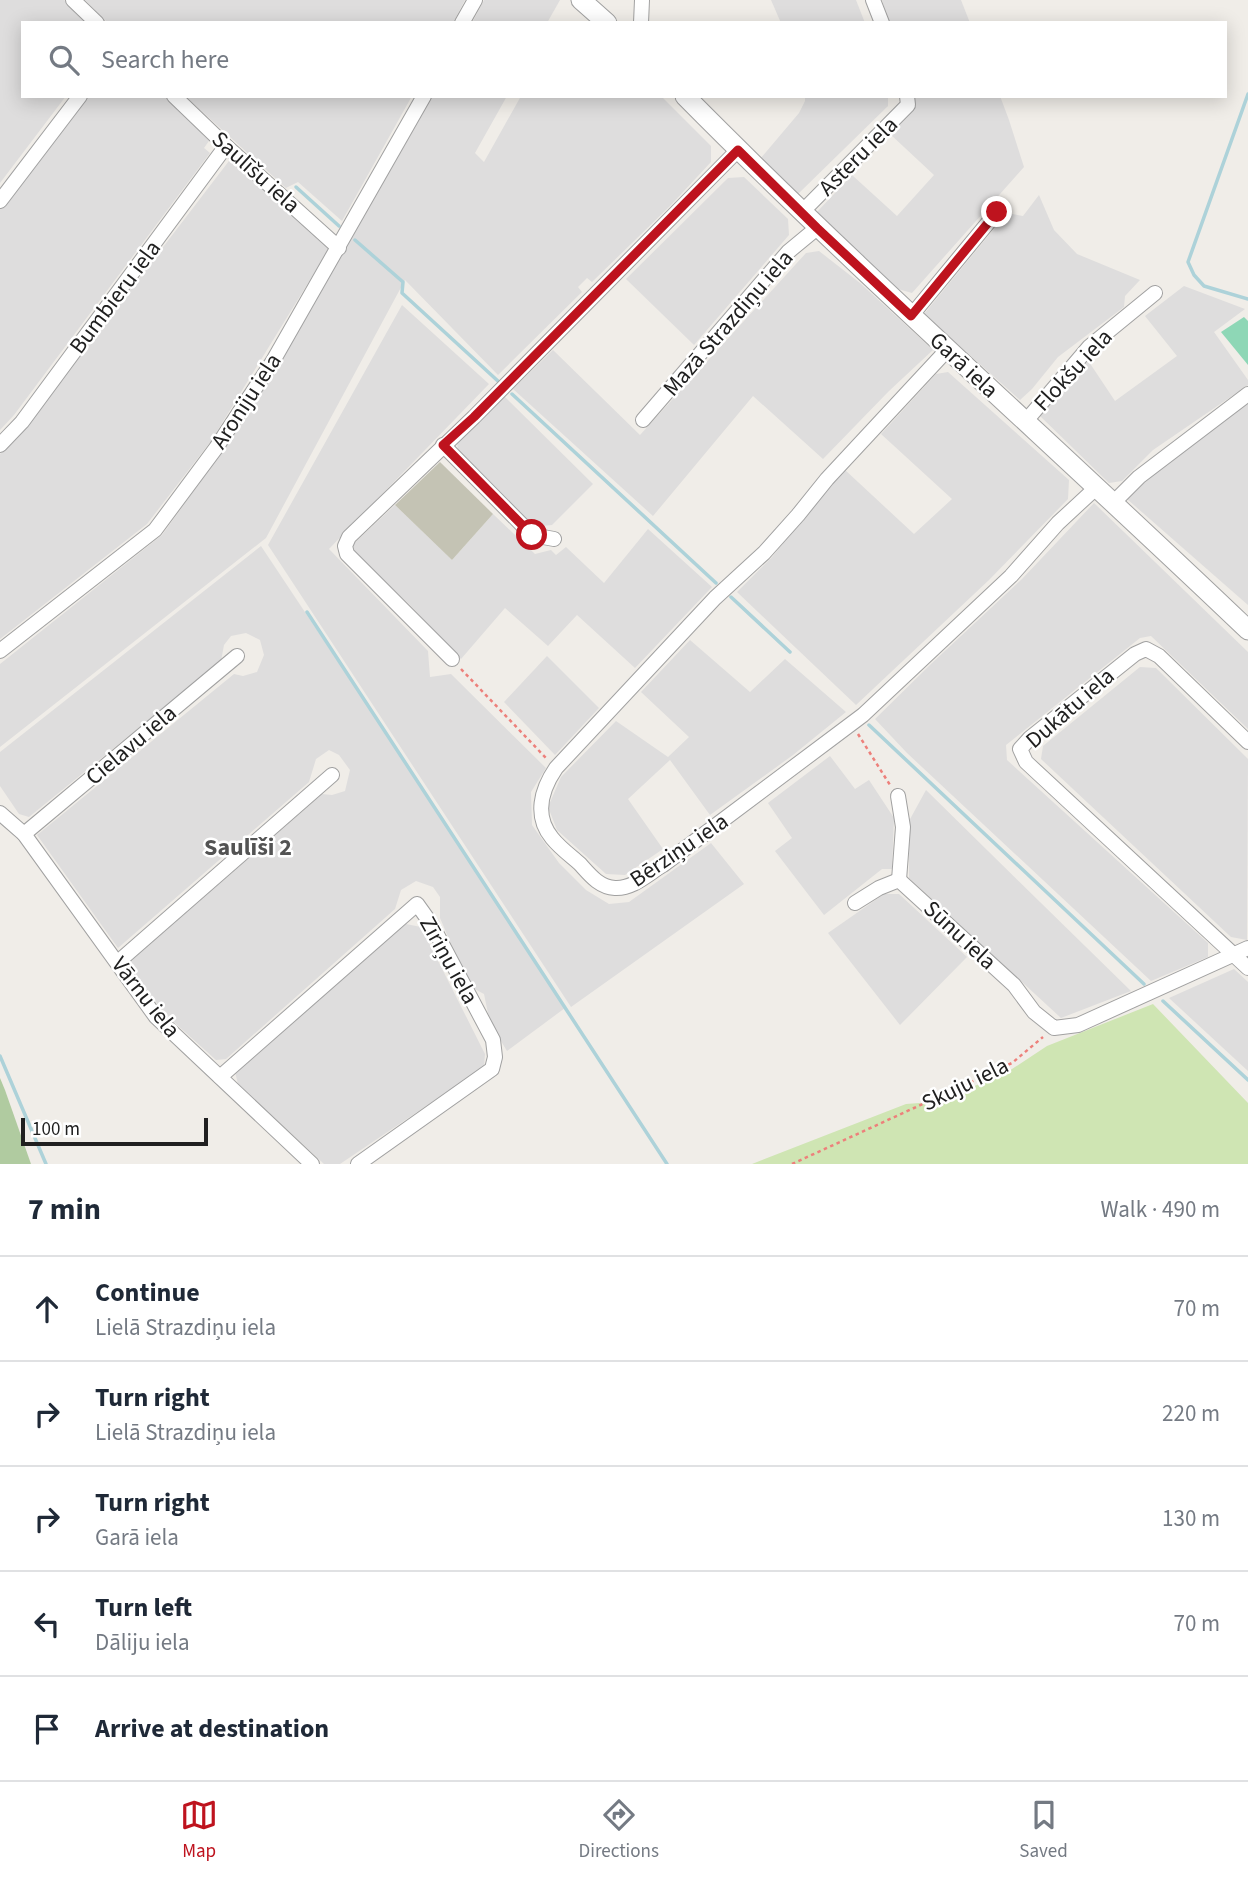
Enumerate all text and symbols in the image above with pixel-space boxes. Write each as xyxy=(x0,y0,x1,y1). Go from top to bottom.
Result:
search box xyxy=(21,21,1227,98)
icon: search xyxy=(45,41,83,79)
text: Search here xyxy=(101,41,229,78)
street label: Asteru iela xyxy=(811,109,905,203)
street label: Saulīšu iela xyxy=(204,123,308,221)
route end xyxy=(981,196,1012,227)
street label: Bumbieru iela xyxy=(61,233,169,361)
street label: Mazā Strazdiņu iela xyxy=(655,243,801,403)
street label: Flokšu iela xyxy=(1026,321,1120,419)
street label: Garā iela xyxy=(922,324,1006,406)
street label: Aroniju iela xyxy=(203,347,289,455)
route start xyxy=(516,519,547,550)
street label: Dukātu iela xyxy=(1018,660,1122,756)
street label: Cielavu iela xyxy=(78,697,184,793)
street label: Bērziņu iela xyxy=(623,805,735,895)
district label: Saulīši 2 xyxy=(204,830,292,865)
street label: Sūnu iela xyxy=(916,893,1004,977)
street label: Zīriņu iela xyxy=(411,910,487,1010)
street label: Vārnu iela xyxy=(104,949,188,1045)
street label: Skuju iela xyxy=(916,1049,1014,1119)
scale bar xyxy=(21,1115,208,1147)
text: 100 m xyxy=(32,1116,80,1143)
text: 7 min xyxy=(28,1188,101,1231)
text: Walk · 490 m xyxy=(1101,1193,1220,1226)
text: Continue xyxy=(95,1274,200,1311)
icon: ahead xyxy=(28,1290,66,1328)
text: 70 m xyxy=(1173,1292,1220,1325)
text: Lielā Strazdiņu iela xyxy=(95,1311,276,1344)
text: Turn right xyxy=(95,1379,210,1416)
icon: right xyxy=(28,1395,66,1433)
text: 220 m xyxy=(1162,1397,1220,1430)
text: Lielā Strazdiņu iela xyxy=(95,1416,276,1449)
text: Turn right xyxy=(95,1484,210,1521)
icon: right xyxy=(28,1500,66,1538)
text: 130 m xyxy=(1162,1502,1220,1535)
text: Garā iela xyxy=(95,1521,179,1554)
text: Turn left xyxy=(95,1589,192,1626)
icon: left xyxy=(28,1605,66,1643)
text: 70 m xyxy=(1173,1607,1220,1640)
text: Dāliju iela xyxy=(95,1626,190,1659)
icon: arrive xyxy=(28,1710,66,1748)
text: Arrive at destination xyxy=(95,1710,329,1747)
tab: Map xyxy=(180,1796,218,1865)
tab: Directions xyxy=(579,1796,659,1865)
tab: Saved xyxy=(1019,1796,1068,1865)

